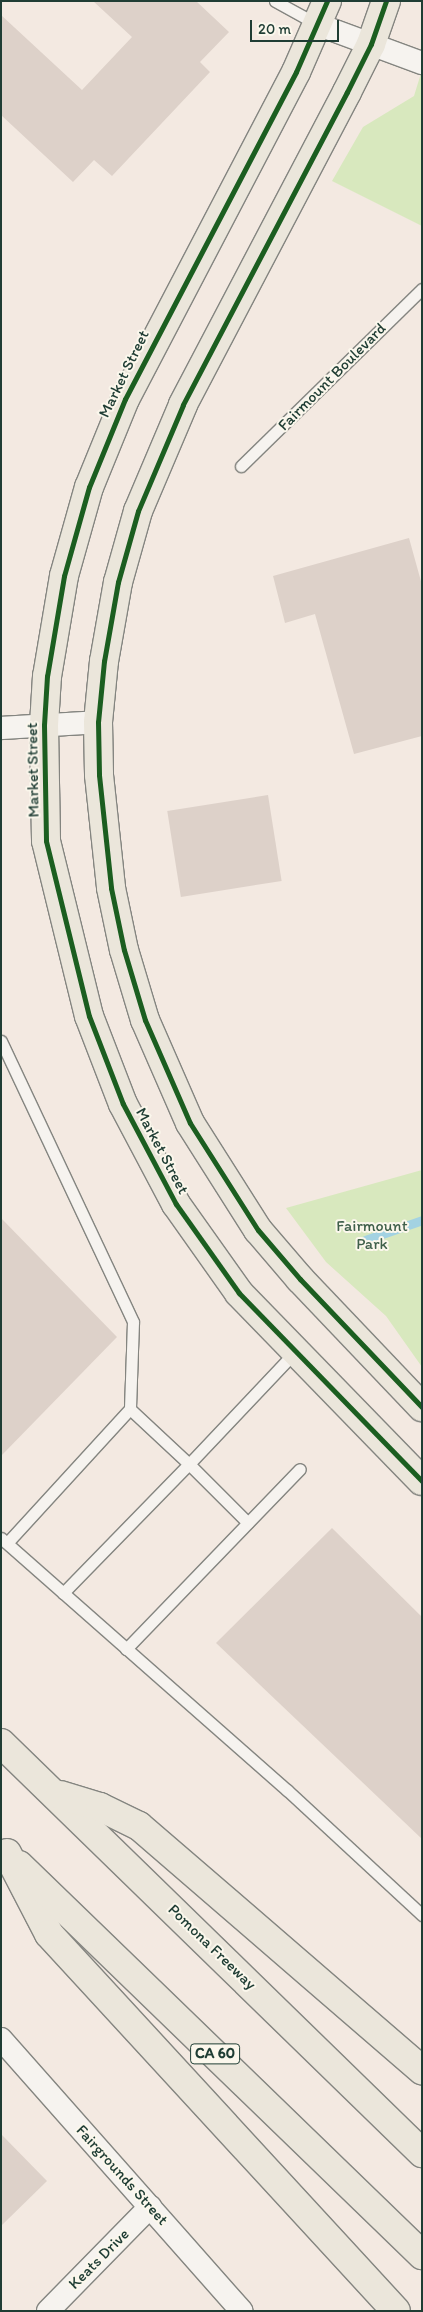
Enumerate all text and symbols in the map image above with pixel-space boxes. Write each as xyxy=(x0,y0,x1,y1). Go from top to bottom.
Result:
scale bar xyxy=(253,10,342,42)
text: 20 m xyxy=(258,20,291,38)
street label: Fairmount Boulevard xyxy=(274,319,390,435)
street label: Market Street xyxy=(95,327,153,421)
street label: Market Street xyxy=(23,722,43,818)
street label: Market Street xyxy=(131,1105,193,1197)
park label: Fairmount Park xyxy=(336,1216,408,1254)
street label: Pomona Freeway xyxy=(164,1900,260,1994)
road number: CA 60 xyxy=(190,2042,240,2066)
street label: Fairgrounds Street xyxy=(72,2121,172,2229)
street label: Keats Drive xyxy=(64,2224,134,2294)

